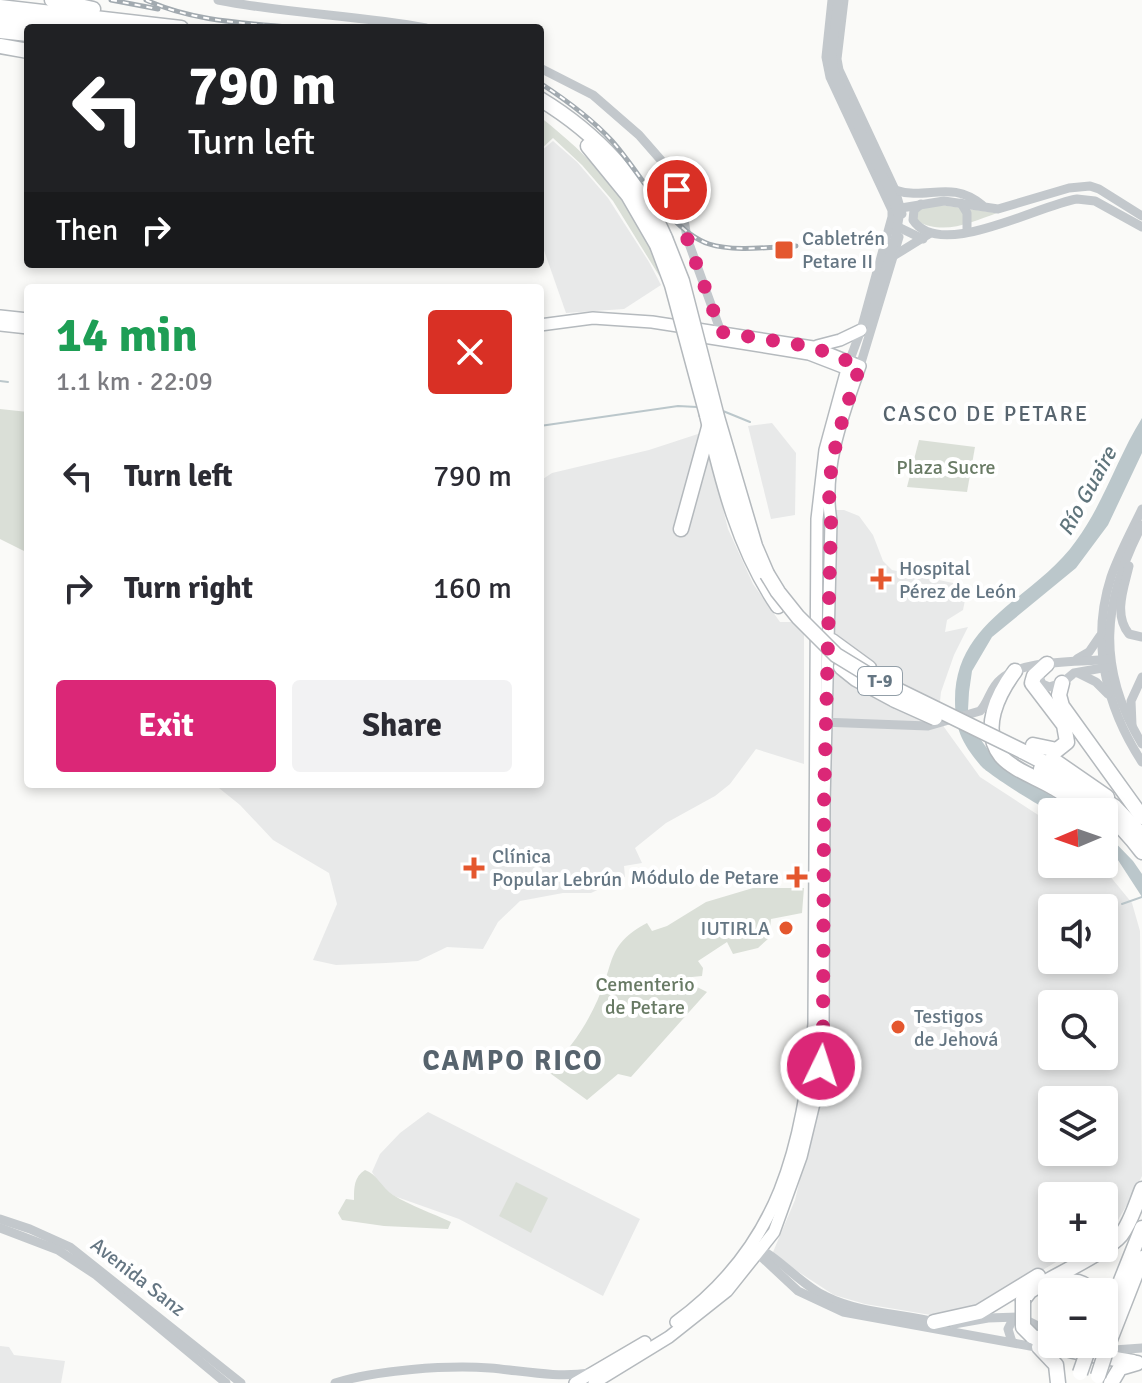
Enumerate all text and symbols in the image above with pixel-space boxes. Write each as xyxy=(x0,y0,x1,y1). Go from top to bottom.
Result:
text: 790 m xyxy=(188,51,336,120)
icon: left xyxy=(56,56,160,160)
text: Turn left xyxy=(188,120,315,165)
pin xyxy=(643,156,711,224)
icon: arrive xyxy=(655,168,699,212)
icon: right xyxy=(134,208,178,252)
text: Then xyxy=(56,212,118,249)
place label: Cabletrén Petare II xyxy=(802,226,885,274)
marker: Cabletrén Petare II xyxy=(773,239,795,261)
text: 14 min xyxy=(56,306,198,365)
button: close xyxy=(428,310,512,394)
text: 1.1 km · 22:09 xyxy=(56,366,213,398)
district label: CASCO DE PETARE xyxy=(883,400,1089,427)
water label: Río Guaire xyxy=(1052,441,1123,540)
icon: left xyxy=(56,454,100,498)
park label: Plaza Sucre xyxy=(896,455,996,480)
text: Turn left xyxy=(124,458,233,495)
text: 790 m xyxy=(433,458,512,495)
place label: Hospital Pérez de León xyxy=(899,556,1016,604)
icon: right xyxy=(56,566,100,610)
marker: Hospital Pérez de León xyxy=(870,568,892,590)
text: Turn right xyxy=(124,570,253,607)
text: 160 m xyxy=(433,570,512,607)
road number: T-9 xyxy=(858,667,902,695)
button: Exit xyxy=(56,680,276,772)
button: Share xyxy=(292,680,512,772)
north arrow xyxy=(1038,798,1118,878)
map controls xyxy=(1038,798,1118,1358)
place label: Clínica Popular Lebrún xyxy=(492,844,622,892)
marker: Clínica Popular Lebrún xyxy=(463,857,485,879)
place label: Módulo de Petare xyxy=(630,865,779,890)
marker: Módulo de Petare xyxy=(786,866,808,888)
button: sound xyxy=(1038,894,1118,974)
place label: IUTIRLA xyxy=(701,916,770,941)
marker: IUTIRLA xyxy=(777,919,795,937)
park label: Cementerio de Petare xyxy=(595,972,695,1020)
button: search xyxy=(1038,990,1118,1070)
place label: Testigos de Jehová xyxy=(914,1004,998,1052)
marker: Testigos de Jehová xyxy=(889,1018,907,1036)
position arrow xyxy=(779,1024,863,1108)
district label: CAMPO RICO xyxy=(422,1044,604,1078)
button: layers xyxy=(1038,1086,1118,1166)
button: + xyxy=(1038,1182,1118,1262)
street label: Avenida Sanz xyxy=(86,1232,190,1322)
button: − xyxy=(1038,1278,1118,1358)

